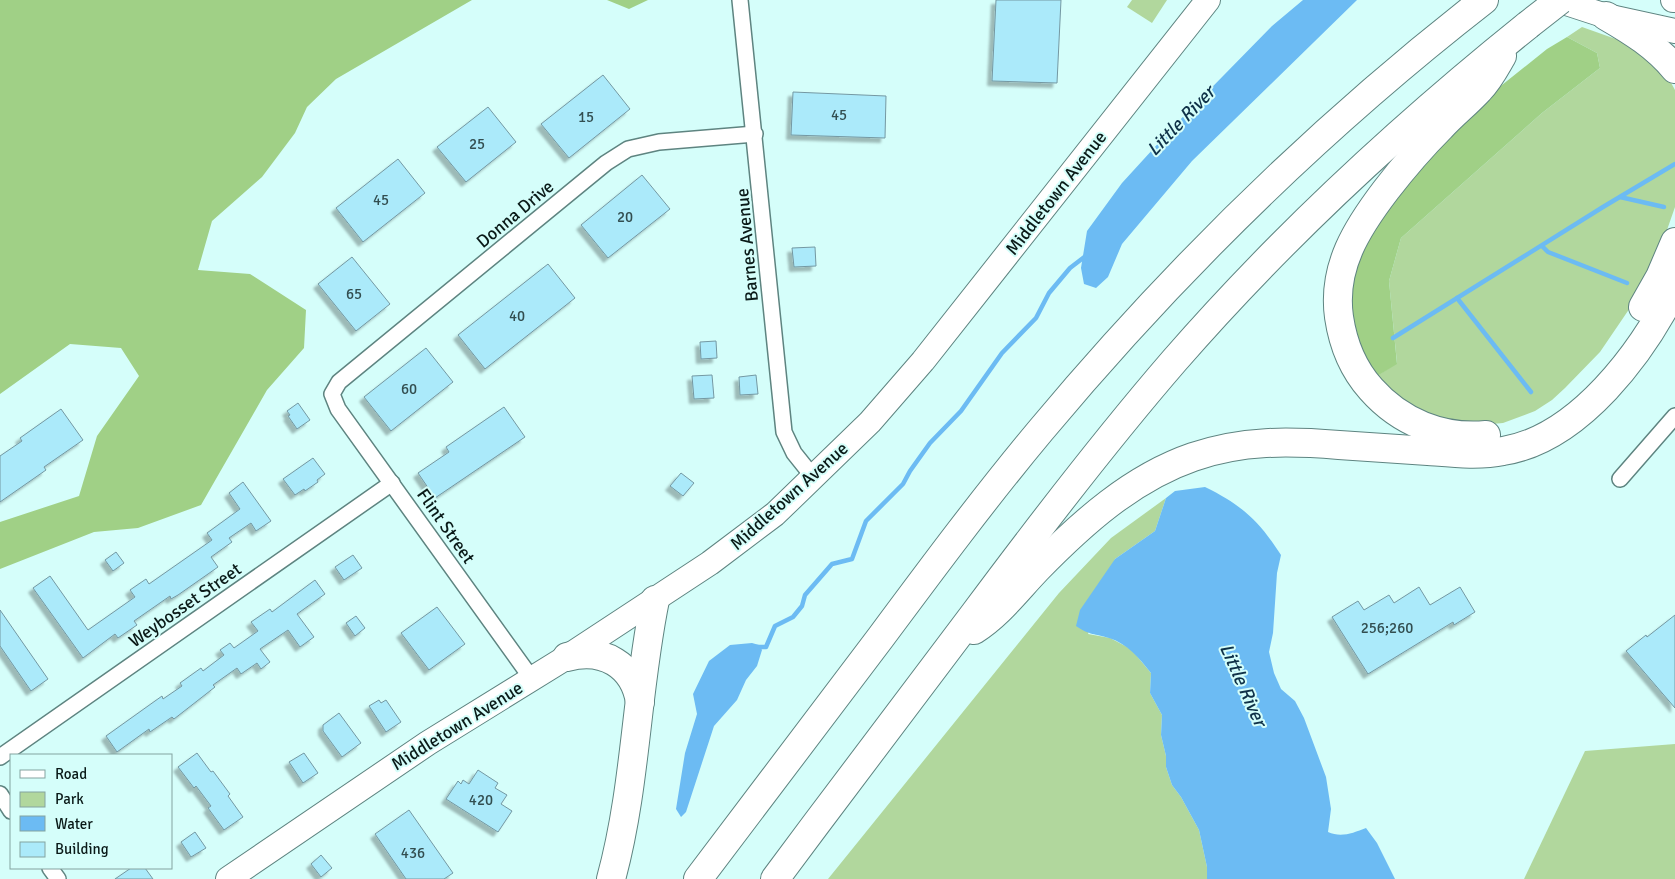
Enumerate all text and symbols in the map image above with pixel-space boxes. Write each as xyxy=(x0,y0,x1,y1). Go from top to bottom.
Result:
water label: Little River xyxy=(1142,79,1222,161)
house number: 45 xyxy=(831,106,847,124)
house number: 15 xyxy=(578,108,594,126)
street label: Middletown Avenue xyxy=(1001,127,1111,259)
house number: 25 xyxy=(469,135,485,153)
street label: Donna Drive xyxy=(472,175,558,253)
street label: Barnes Avenue xyxy=(731,187,763,303)
house number: 45 xyxy=(373,191,389,209)
house number: 20 xyxy=(617,208,633,226)
house number: 65 xyxy=(346,285,362,303)
house number: 40 xyxy=(509,307,525,325)
house number: 60 xyxy=(401,380,417,398)
street label: Middletown Avenue xyxy=(726,437,852,555)
street label: Flint Street xyxy=(412,484,480,568)
street label: Weybosset Street xyxy=(124,558,246,652)
house number: 256;260 xyxy=(1361,619,1413,637)
water label: Little River xyxy=(1214,640,1273,733)
street label: Middletown Avenue xyxy=(387,677,527,775)
legend xyxy=(10,754,172,869)
text: Road xyxy=(55,765,87,783)
text: Park xyxy=(55,790,84,808)
house number: 420 xyxy=(469,791,493,809)
text: Water xyxy=(55,815,93,833)
text: Building xyxy=(55,840,109,858)
house number: 436 xyxy=(401,844,425,862)

